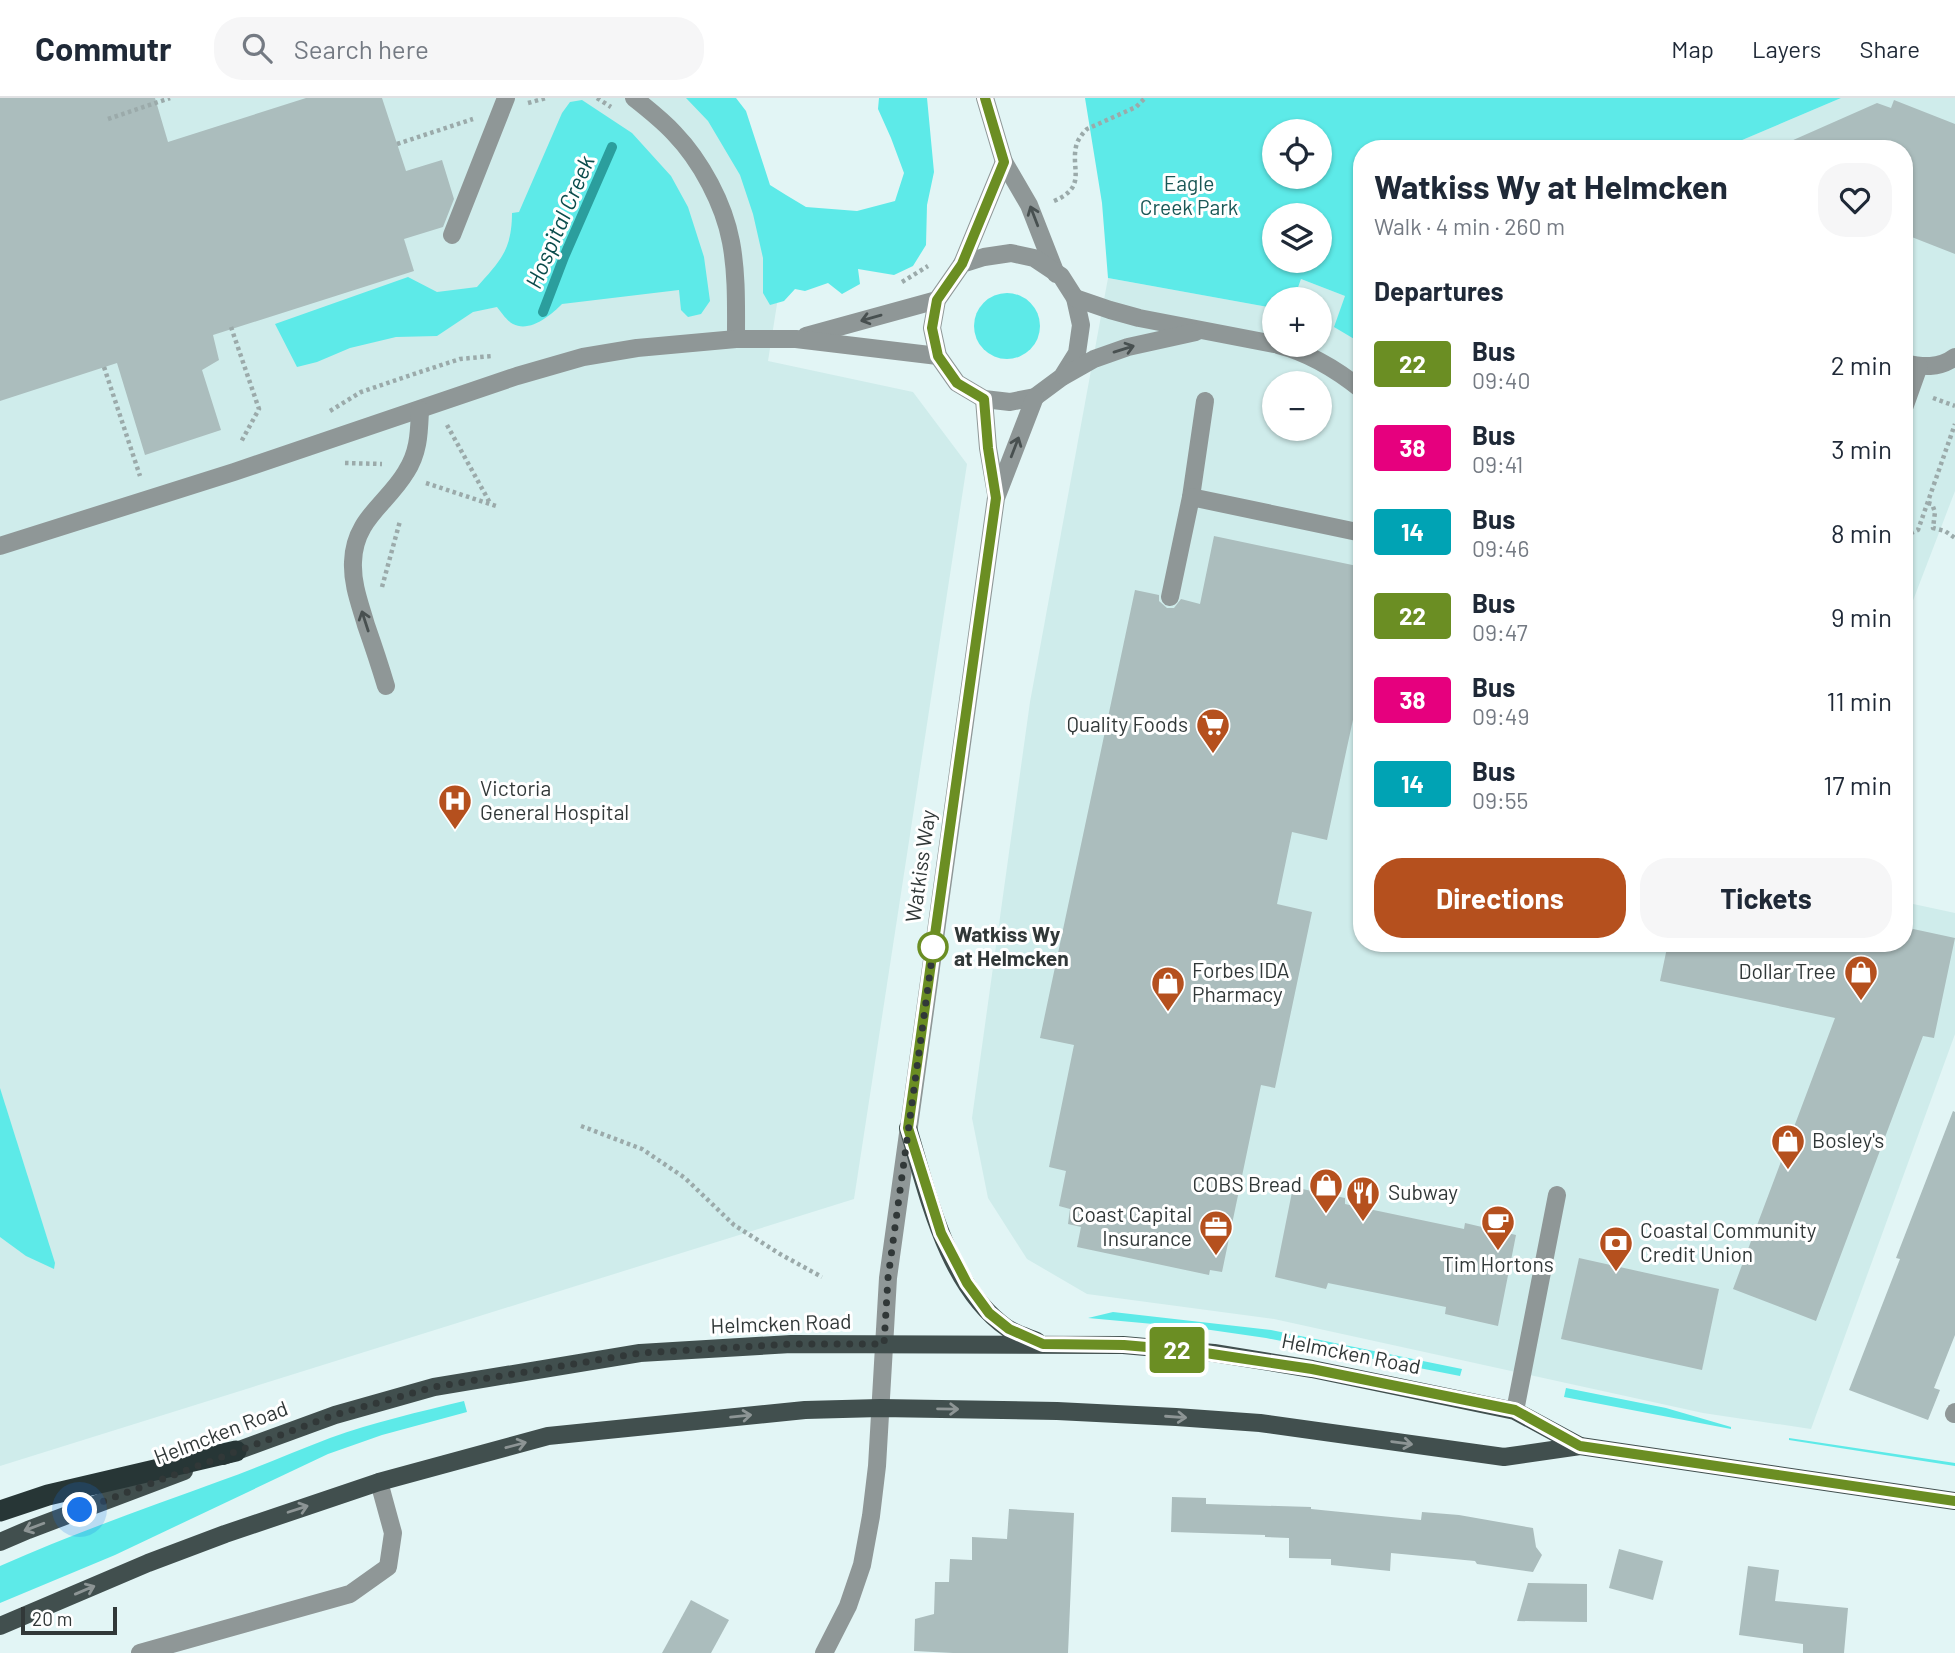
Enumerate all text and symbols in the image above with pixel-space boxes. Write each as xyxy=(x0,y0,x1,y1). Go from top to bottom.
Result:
search box xyxy=(214,17,704,80)
text: Commutr xyxy=(35,28,172,68)
icon: search xyxy=(238,29,276,67)
text: Search here xyxy=(294,33,429,64)
text: Map xyxy=(1671,34,1714,63)
text: Layers xyxy=(1752,34,1821,63)
text: Share xyxy=(1859,34,1920,63)
map controls xyxy=(1262,119,1332,441)
button: locate xyxy=(1262,119,1332,189)
water label: Hospital Creek xyxy=(518,151,600,292)
button: heart xyxy=(1818,163,1892,237)
text: Watkiss Wy at Helmcken xyxy=(1374,166,1728,206)
park label: Eagle Creek Park xyxy=(1140,170,1238,219)
button: layers xyxy=(1262,203,1332,273)
one-way arrow xyxy=(1026,205,1039,227)
text: Walk · 4 min · 260 m xyxy=(1374,212,1565,240)
text: Departures xyxy=(1374,275,1504,306)
button: + xyxy=(1262,287,1332,357)
one-way arrow xyxy=(860,312,883,325)
text: Bus xyxy=(1472,335,1515,366)
one-way arrow xyxy=(1113,342,1135,355)
text: 22 xyxy=(1399,349,1426,378)
text: 2 min xyxy=(1831,349,1892,380)
text: 09:40 xyxy=(1472,366,1530,394)
button: − xyxy=(1262,371,1332,441)
text: Bus xyxy=(1472,419,1515,450)
text: 38 xyxy=(1400,433,1425,462)
text: 3 min xyxy=(1831,433,1892,464)
one-way arrow xyxy=(1010,437,1023,459)
text: 09:41 xyxy=(1472,450,1523,478)
text: Bus xyxy=(1472,503,1515,534)
text: 14 xyxy=(1401,517,1424,546)
text: 8 min xyxy=(1831,517,1892,548)
text: 09:46 xyxy=(1472,534,1529,562)
text: Bus xyxy=(1472,587,1515,618)
text: 22 xyxy=(1399,601,1426,630)
text: 9 min xyxy=(1831,601,1892,632)
one-way arrow xyxy=(358,610,371,632)
text: 09:47 xyxy=(1472,618,1528,646)
text: Bus xyxy=(1472,671,1515,702)
text: 38 xyxy=(1400,685,1425,714)
text: 11 min xyxy=(1826,685,1892,716)
text: 09:49 xyxy=(1472,702,1529,730)
supermarket icon: Quality Foods xyxy=(1194,706,1232,755)
place label: Quality Foods xyxy=(1067,711,1188,736)
text: Bus xyxy=(1472,755,1515,786)
text: 14 xyxy=(1401,769,1424,798)
text: 17 min xyxy=(1823,769,1892,800)
place label: Victoria General Hospital xyxy=(480,775,629,824)
hospital icon: Victoria General Hospital xyxy=(436,782,474,831)
text: 09:55 xyxy=(1472,786,1528,814)
street label: Watkiss Way xyxy=(899,808,940,924)
button: Directions xyxy=(1374,858,1626,938)
button: Tickets xyxy=(1640,858,1892,938)
place label: Watkiss Wy at Helmcken xyxy=(954,921,1069,970)
marker: Watkiss Wy at Helmcken xyxy=(918,932,948,962)
shop icon: Dollar Tree xyxy=(1842,953,1880,1002)
place label: Forbes IDA Pharmacy xyxy=(1192,957,1290,1006)
place label: Dollar Tree xyxy=(1739,958,1836,983)
shop icon: Forbes IDA Pharmacy xyxy=(1149,964,1187,1013)
shop icon: Bosley's xyxy=(1769,1122,1807,1171)
place label: Bosley's xyxy=(1812,1127,1884,1152)
shop icon: COBS Bread xyxy=(1307,1166,1345,1215)
place label: COBS Bread xyxy=(1193,1171,1302,1196)
restaurant icon: Subway xyxy=(1344,1174,1382,1223)
place label: Subway xyxy=(1388,1179,1458,1204)
place label: Coast Capital Insurance xyxy=(1072,1201,1192,1250)
cafe icon: Tim Hortons xyxy=(1479,1203,1517,1252)
office icon: Coast Capital Insurance xyxy=(1197,1208,1235,1257)
place label: Coastal Community Credit Union xyxy=(1640,1217,1817,1266)
bank icon: Coastal Community Credit Union xyxy=(1597,1224,1635,1273)
place label: Tim Hortons xyxy=(1442,1251,1554,1276)
street label: Helmcken Road xyxy=(710,1308,852,1337)
line badge: 22 xyxy=(1146,1327,1208,1373)
street label: Helmcken Road xyxy=(1280,1327,1423,1378)
text: 22 xyxy=(1164,1335,1190,1364)
street label: Helmcken Road xyxy=(150,1395,291,1469)
one-way arrow xyxy=(937,1403,960,1416)
one-way arrow xyxy=(730,1409,752,1422)
one-way arrow xyxy=(1164,1411,1187,1424)
one-way arrow xyxy=(1390,1436,1413,1449)
one-way arrow xyxy=(505,1437,527,1450)
your location xyxy=(62,1492,97,1527)
one-way arrow xyxy=(287,1502,309,1515)
one-way arrow xyxy=(24,1522,46,1535)
one-way arrow xyxy=(74,1582,96,1595)
scale bar xyxy=(21,1604,117,1636)
text: 20 m xyxy=(32,1607,72,1630)

